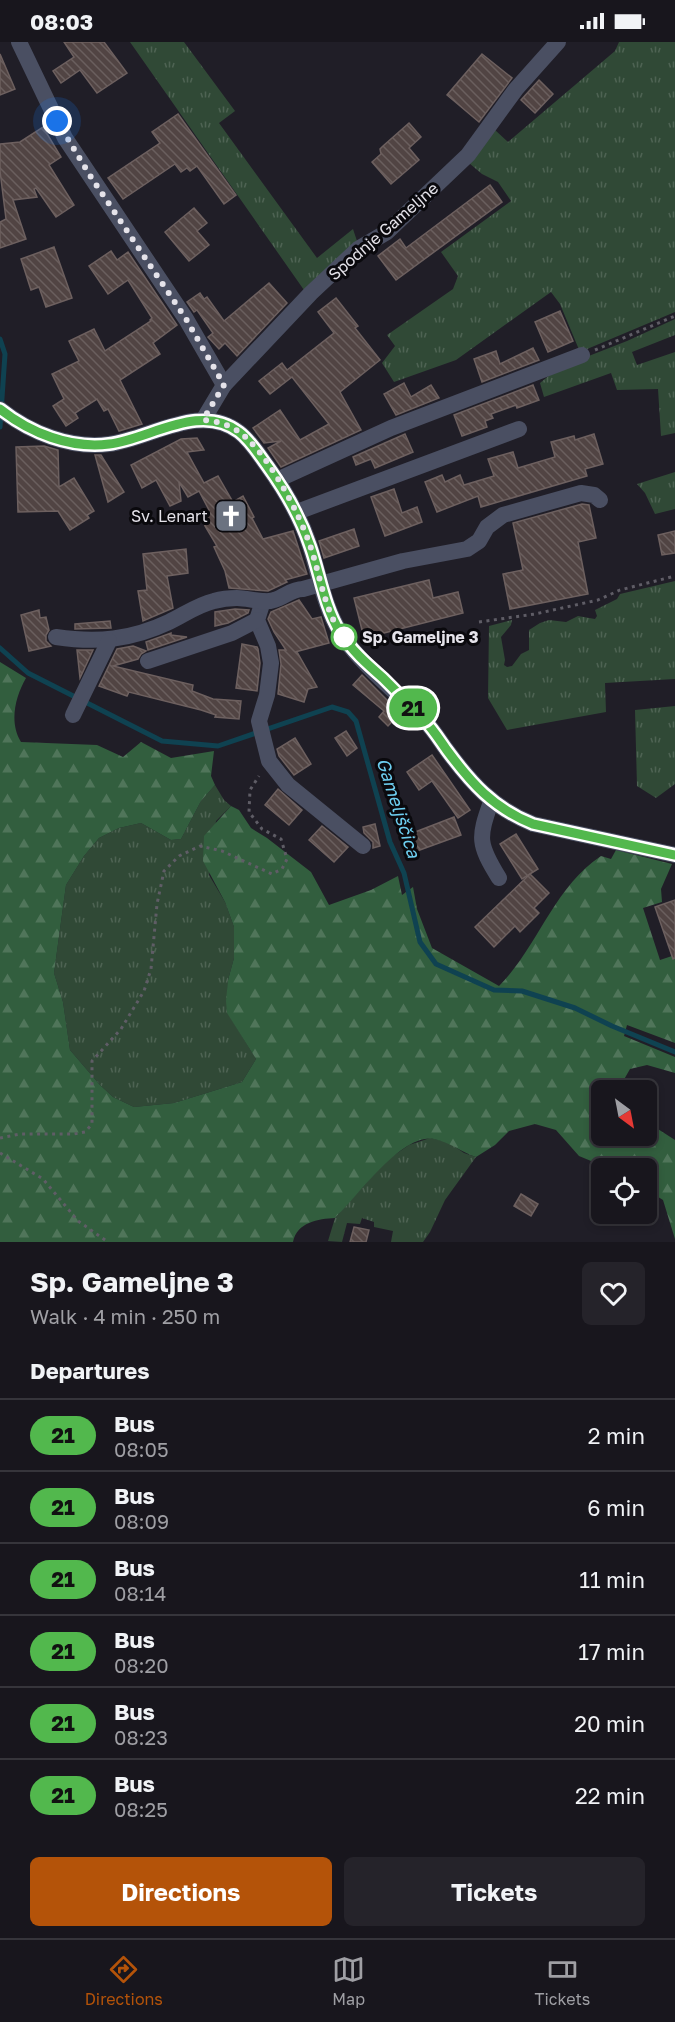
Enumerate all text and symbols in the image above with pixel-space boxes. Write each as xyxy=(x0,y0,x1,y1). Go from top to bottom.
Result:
text: 08:03 xyxy=(30,8,93,35)
your location xyxy=(42,106,72,136)
street label: Spodnje Gameljne xyxy=(324,178,442,284)
church icon: Sv. Lenart xyxy=(213,498,249,534)
place label: Sv. Lenart xyxy=(131,506,208,526)
marker: Sp. Gameljne 3 xyxy=(331,624,357,650)
place label: Sp. Gameljne 3 xyxy=(362,627,479,647)
line badge: 21 xyxy=(386,688,440,728)
text: 21 xyxy=(401,695,425,721)
water label: Gameljščica xyxy=(372,755,426,861)
north arrow xyxy=(591,1080,657,1146)
map controls xyxy=(591,1080,657,1224)
button: locate xyxy=(591,1158,657,1224)
button: heart xyxy=(582,1262,645,1325)
text: Sp. Gameljne 3 xyxy=(30,1265,234,1298)
text: Walk · 4 min · 250 m xyxy=(30,1304,220,1328)
text: Departures xyxy=(30,1357,149,1384)
text: Bus xyxy=(114,1410,155,1437)
text: 21 xyxy=(51,1422,75,1448)
text: 2 min xyxy=(588,1422,645,1449)
text: 08:05 xyxy=(114,1437,169,1461)
text: Bus xyxy=(114,1482,155,1509)
text: 21 xyxy=(51,1494,75,1520)
text: 6 min xyxy=(587,1494,645,1521)
text: 08:09 xyxy=(114,1509,169,1533)
text: Bus xyxy=(114,1554,155,1581)
text: 21 xyxy=(51,1566,75,1592)
text: 11 min xyxy=(579,1566,645,1593)
text: 08:14 xyxy=(114,1581,167,1605)
text: Bus xyxy=(114,1626,155,1653)
text: 21 xyxy=(51,1638,75,1664)
text: 17 min xyxy=(578,1638,645,1665)
text: 08:20 xyxy=(114,1653,169,1677)
text: Bus xyxy=(114,1698,155,1725)
text: 21 xyxy=(51,1710,75,1736)
text: 20 min xyxy=(574,1710,645,1737)
text: 08:23 xyxy=(114,1725,168,1749)
text: Bus xyxy=(114,1770,155,1797)
text: 21 xyxy=(51,1782,75,1808)
text: 22 min xyxy=(575,1782,645,1809)
text: 08:25 xyxy=(114,1797,168,1821)
button: Directions xyxy=(30,1857,332,1926)
button: Tickets xyxy=(344,1857,645,1926)
tab: Directions xyxy=(85,1953,163,2009)
tab: Map xyxy=(332,1953,365,2009)
tab: Tickets xyxy=(535,1953,590,2009)

